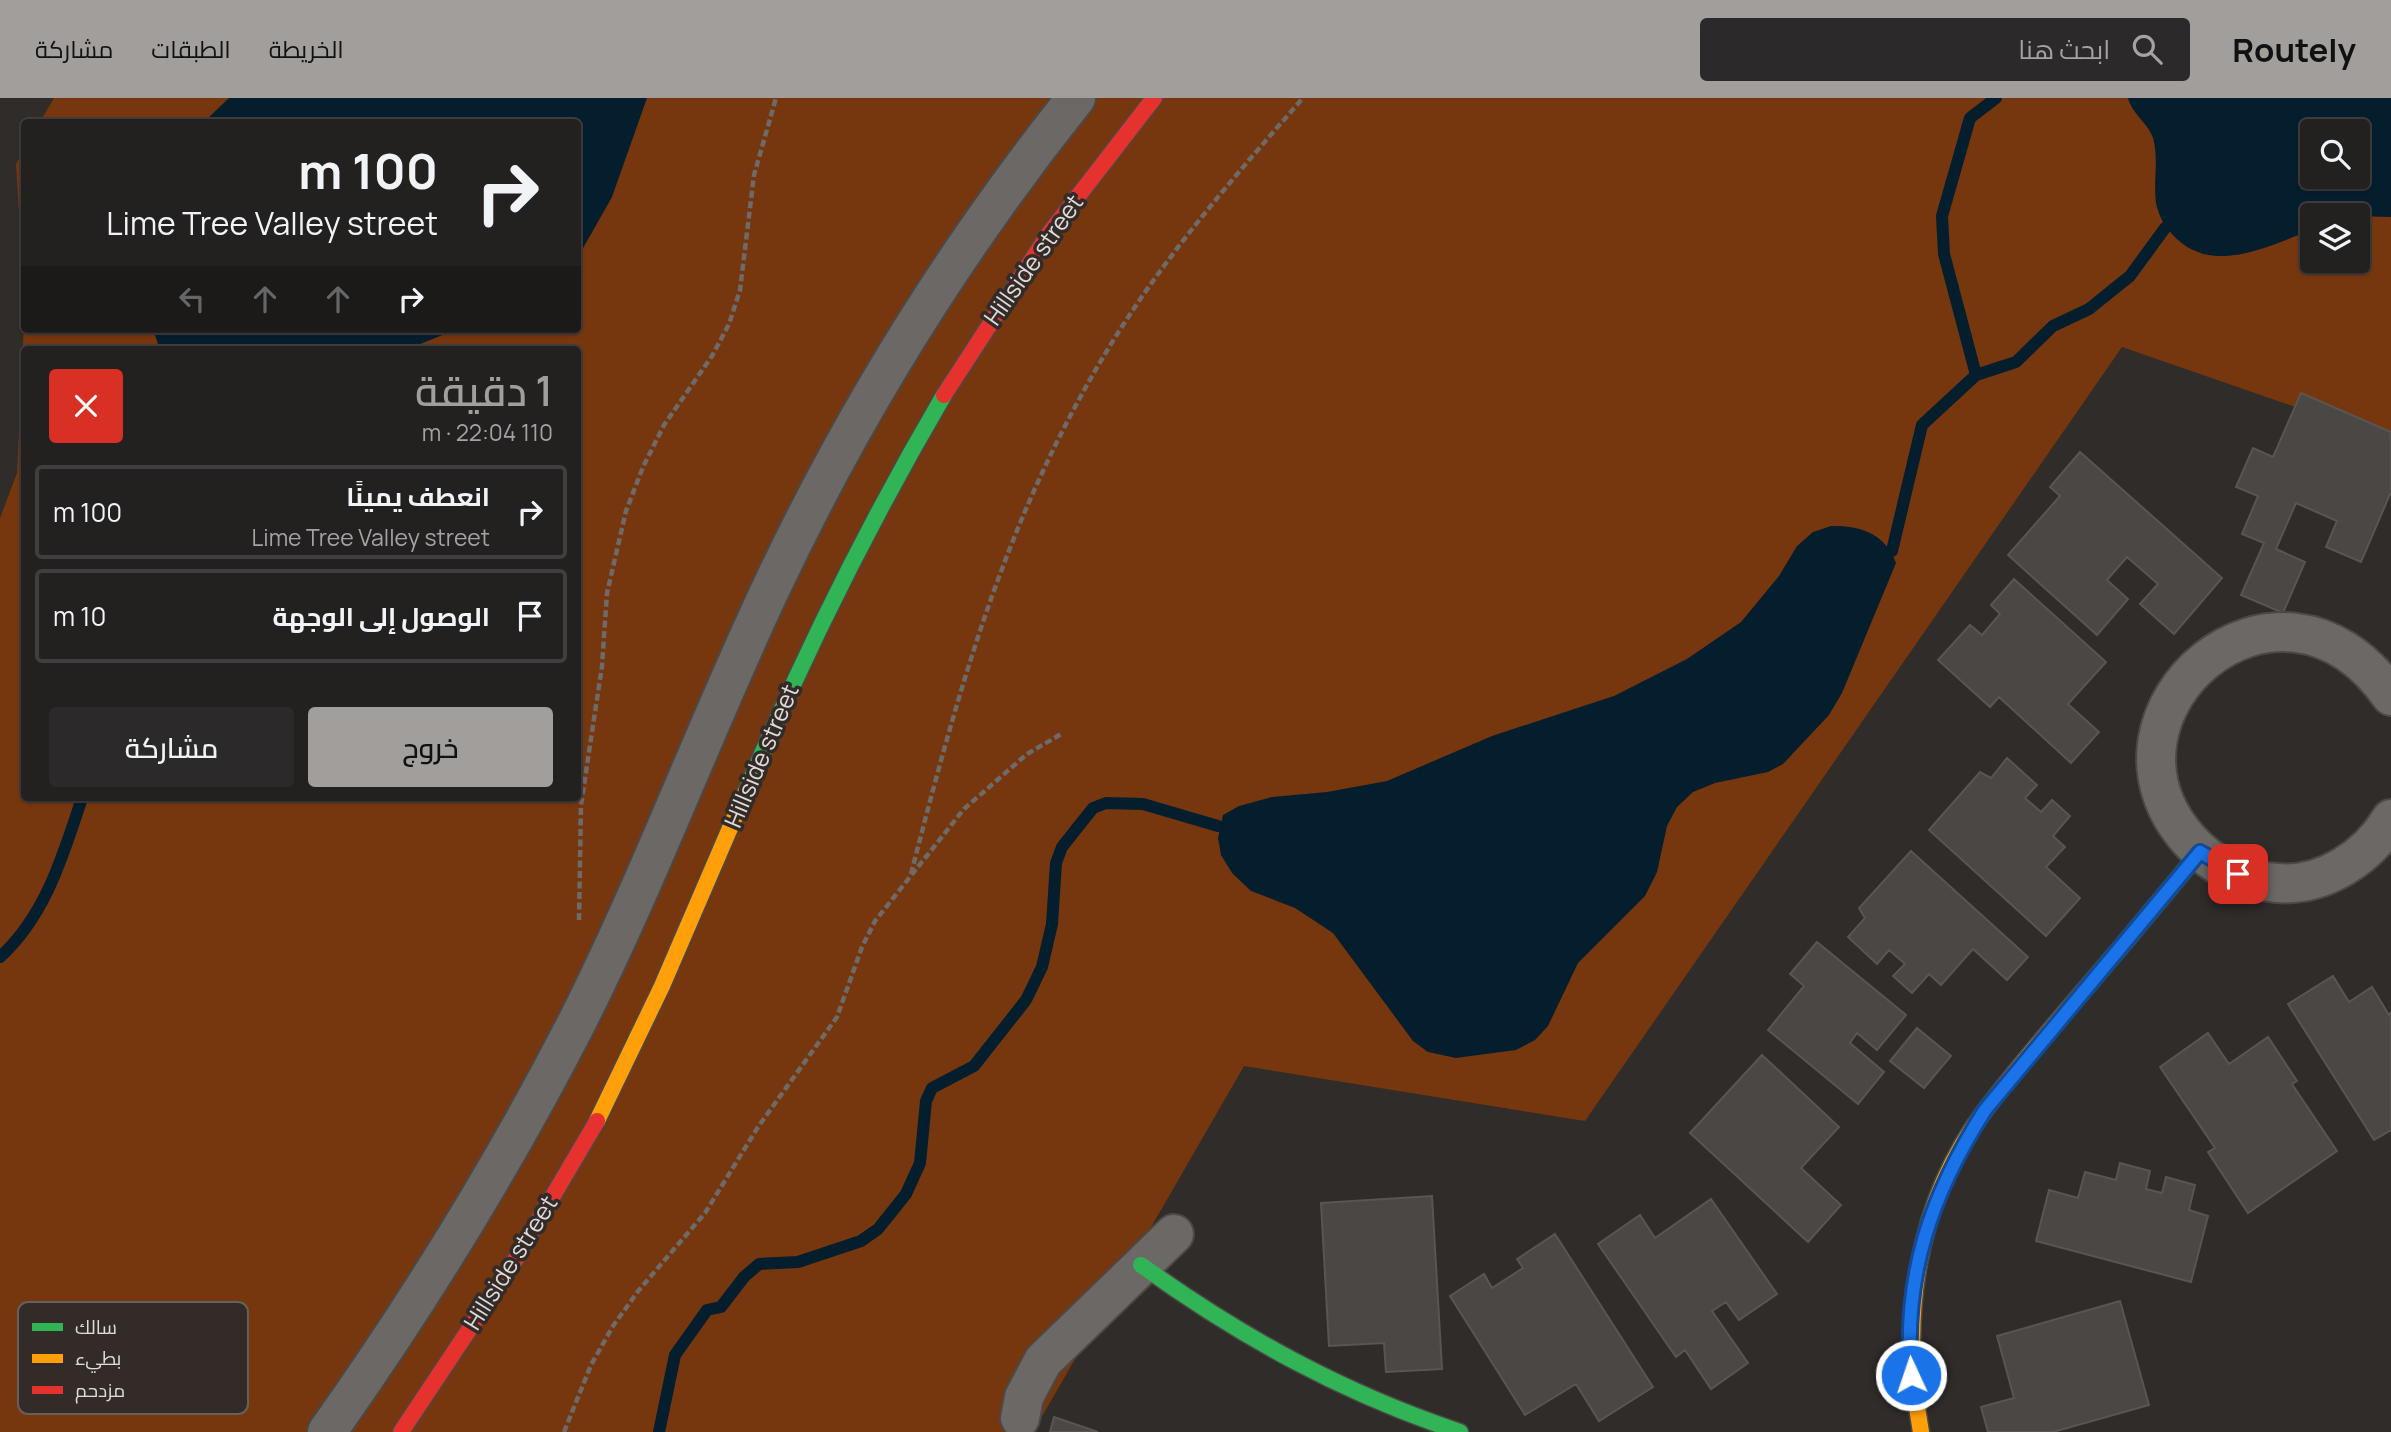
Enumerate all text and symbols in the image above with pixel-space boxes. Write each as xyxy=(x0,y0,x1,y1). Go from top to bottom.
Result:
search box xyxy=(1700,18,2190,81)
text: Routely xyxy=(2232,27,2356,72)
icon: search xyxy=(2128,30,2166,68)
text: ابحث هنا xyxy=(2018,31,2110,67)
text: مشاركة xyxy=(35,32,113,65)
text: الطبقات xyxy=(151,32,231,65)
text: الخريطة xyxy=(269,32,344,65)
map controls xyxy=(2300,119,2370,273)
button: search xyxy=(2300,119,2370,189)
text: 100 m xyxy=(298,137,438,204)
icon: right xyxy=(462,147,553,238)
street label: Hillside street xyxy=(975,187,1090,331)
text: Lime Tree Valley street xyxy=(106,201,438,245)
button: layers xyxy=(2300,203,2370,273)
icon: left xyxy=(173,280,211,318)
icon: ahead xyxy=(246,280,284,318)
icon: ahead xyxy=(319,280,357,318)
icon: right xyxy=(392,280,430,318)
text: 1 دقيقة xyxy=(415,361,553,419)
button: close xyxy=(49,369,123,443)
text: 110 m · 22:04 xyxy=(422,416,553,448)
text: انعطف يمينًا xyxy=(346,478,490,514)
icon: right xyxy=(511,493,549,531)
text: 100 m xyxy=(53,494,122,530)
text: Lime Tree Valley street xyxy=(252,521,490,553)
icon: arrive xyxy=(511,597,549,635)
text: 10 m xyxy=(53,598,106,634)
text: الوصول إلى الوجهة xyxy=(272,598,490,634)
street label: Hillside street xyxy=(716,679,806,832)
button: مشاركة xyxy=(49,707,294,787)
button: خروج xyxy=(308,707,553,787)
pin xyxy=(2208,844,2268,904)
icon: arrive xyxy=(2219,855,2257,893)
street label: Hillside street xyxy=(455,1189,564,1336)
legend xyxy=(18,1302,248,1414)
text: سالك xyxy=(75,1314,117,1340)
position arrow xyxy=(1874,1338,1948,1412)
text: بطيء xyxy=(75,1345,121,1373)
text: مزدحم xyxy=(75,1377,125,1404)

